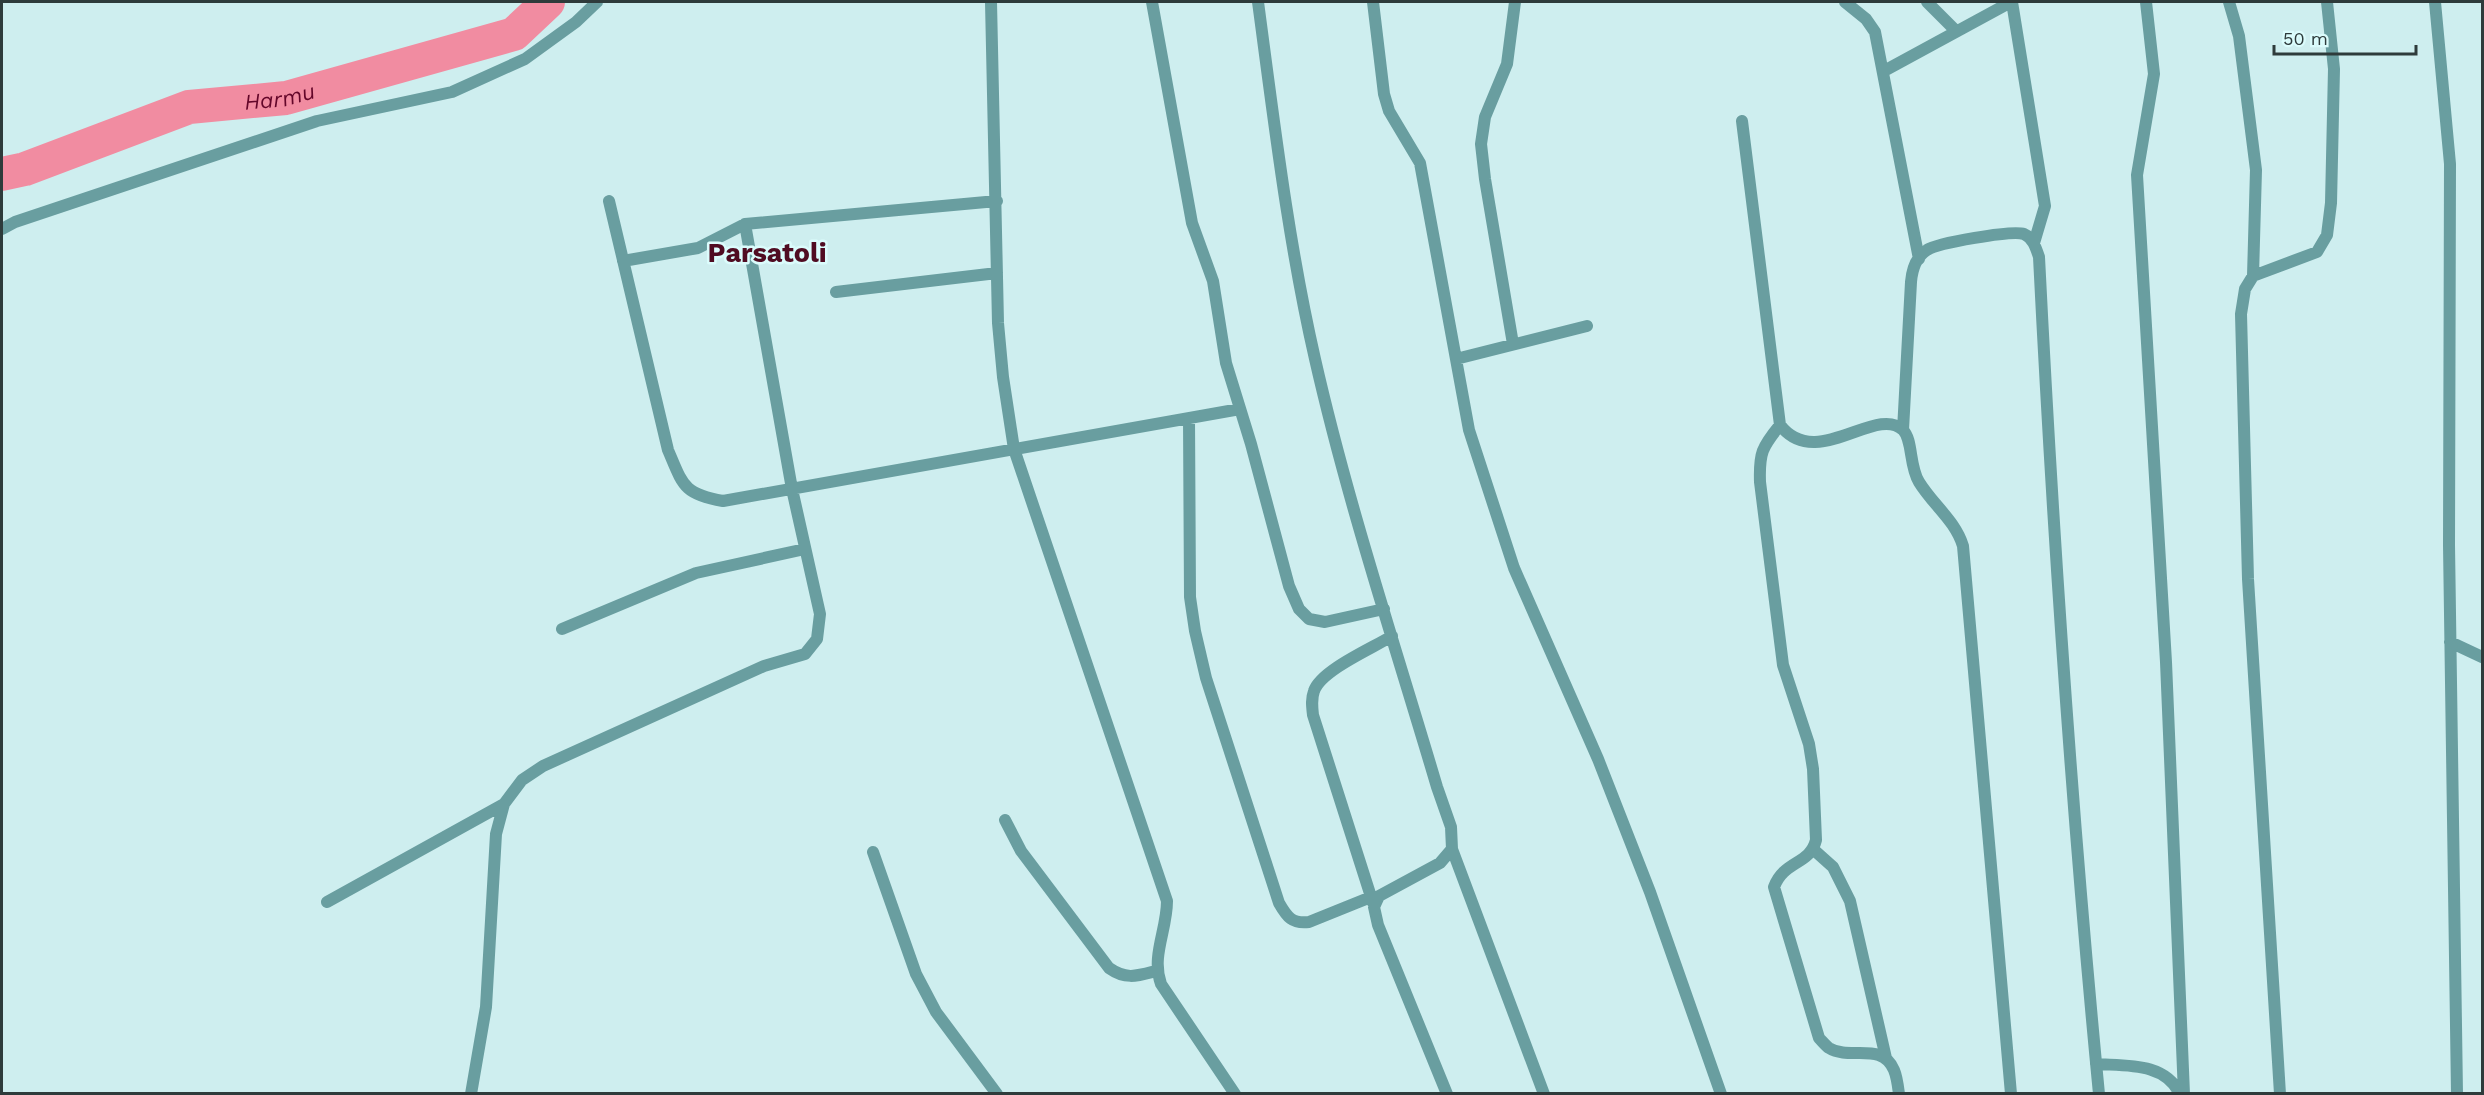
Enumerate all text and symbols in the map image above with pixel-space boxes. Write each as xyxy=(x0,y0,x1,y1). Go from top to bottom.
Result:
scale bar xyxy=(2274,18,2416,56)
text: 50 m xyxy=(2283,28,2328,49)
water label: Harmu xyxy=(243,78,318,114)
district label: Parsatoli xyxy=(707,237,827,269)

